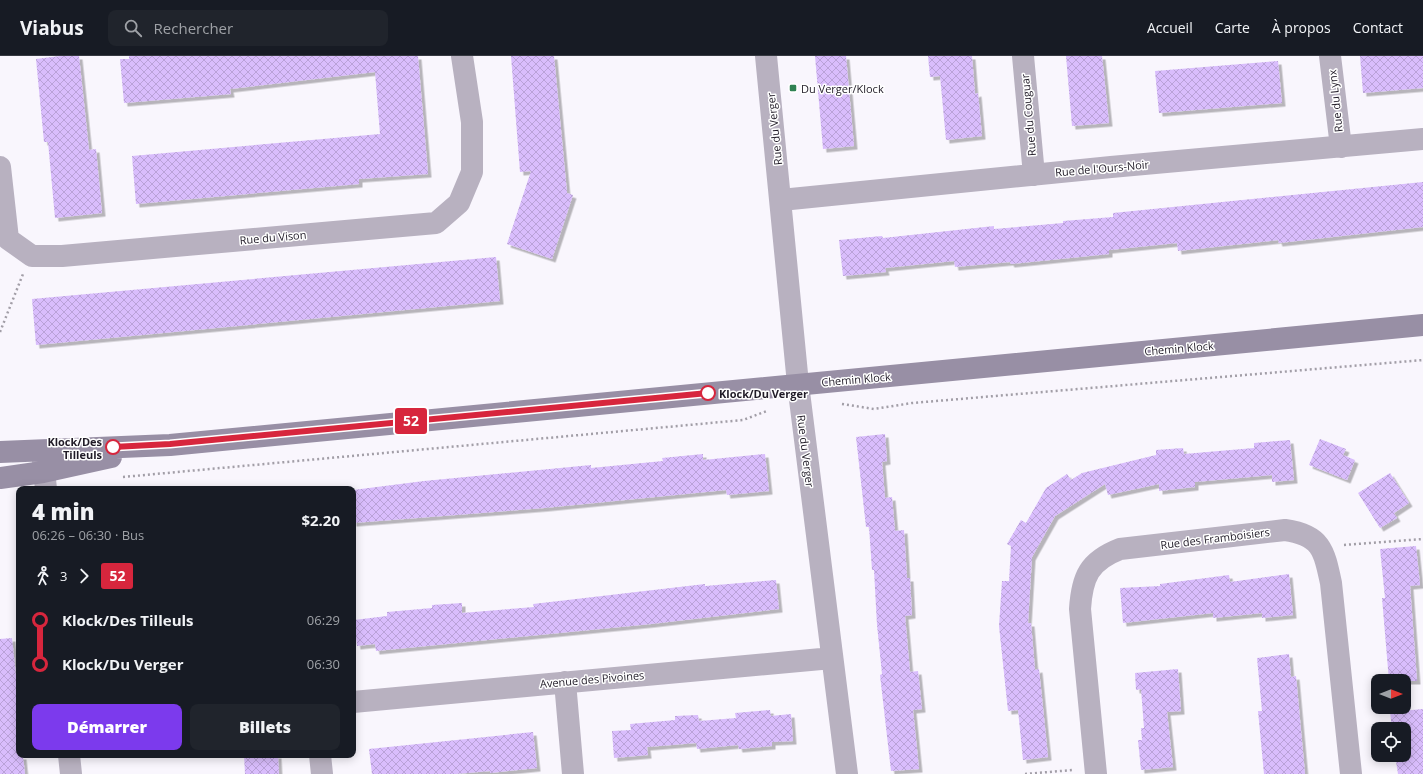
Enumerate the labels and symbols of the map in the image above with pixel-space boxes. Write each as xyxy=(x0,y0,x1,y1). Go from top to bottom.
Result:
street label: Rue du Lynx xyxy=(1324,69,1346,133)
street label: Rue du Couguar xyxy=(1017,73,1039,157)
place label: Du Verger/Klock xyxy=(801,81,884,96)
marker: Du Verger/Klock xyxy=(788,83,798,93)
street label: Rue du Verger xyxy=(763,92,785,166)
street label: Rue de l'Ours-Noir xyxy=(1054,156,1150,180)
street label: Rue du Vison xyxy=(239,227,307,247)
street label: Chemin Klock xyxy=(1144,337,1215,359)
street label: Chemin Klock xyxy=(821,368,892,390)
marker: Klock/Du Verger xyxy=(700,385,716,401)
place label: Klock/Du Verger xyxy=(719,386,808,401)
line badge: 52 xyxy=(393,408,429,434)
street label: Rue du Verger xyxy=(794,414,818,489)
place label: Klock/Des Tilleuls xyxy=(47,434,103,462)
marker: Klock/Des Tilleuls xyxy=(105,439,121,455)
street label: Rue des Framboisiers xyxy=(1159,524,1271,552)
street label: Avenue des Pivoines xyxy=(539,667,645,691)
north arrow xyxy=(1371,674,1411,714)

